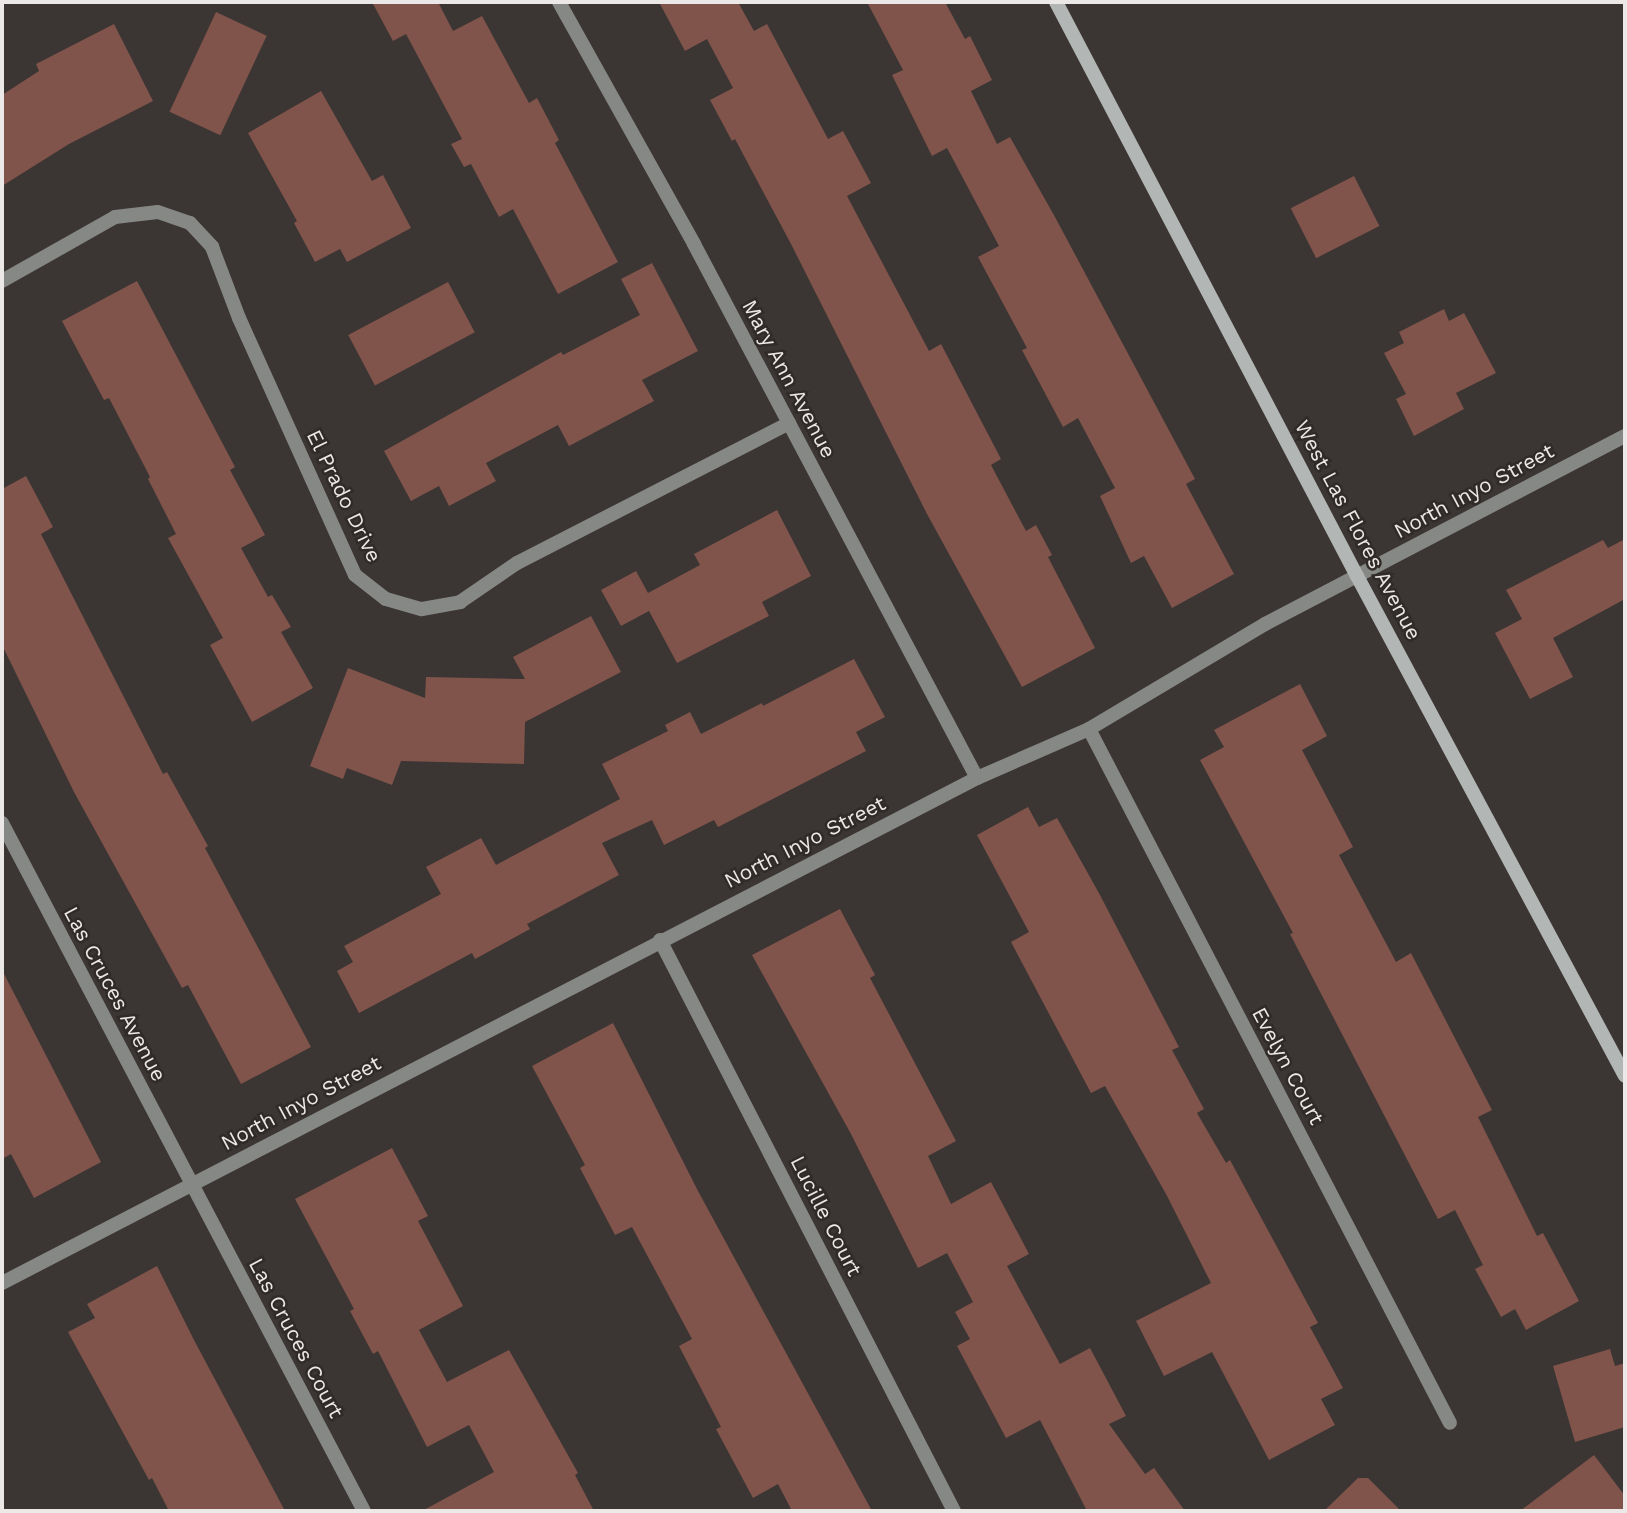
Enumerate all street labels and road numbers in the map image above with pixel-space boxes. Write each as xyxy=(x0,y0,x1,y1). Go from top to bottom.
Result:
street label: Mary Ann Avenue xyxy=(736,295,842,463)
street label: West Las Flores Avenue xyxy=(1289,415,1427,645)
street label: El Prado Drive xyxy=(301,425,387,567)
street label: North Inyo Street xyxy=(1390,438,1558,544)
street label: North Inyo Street xyxy=(720,791,890,893)
street label: Las Cruces Avenue xyxy=(58,902,172,1086)
street label: Evelyn Court xyxy=(1247,1003,1329,1129)
street label: North Inyo Street xyxy=(217,1050,385,1156)
street label: Lucille Court xyxy=(785,1152,867,1280)
street label: Las Cruces Court xyxy=(243,1254,349,1422)

